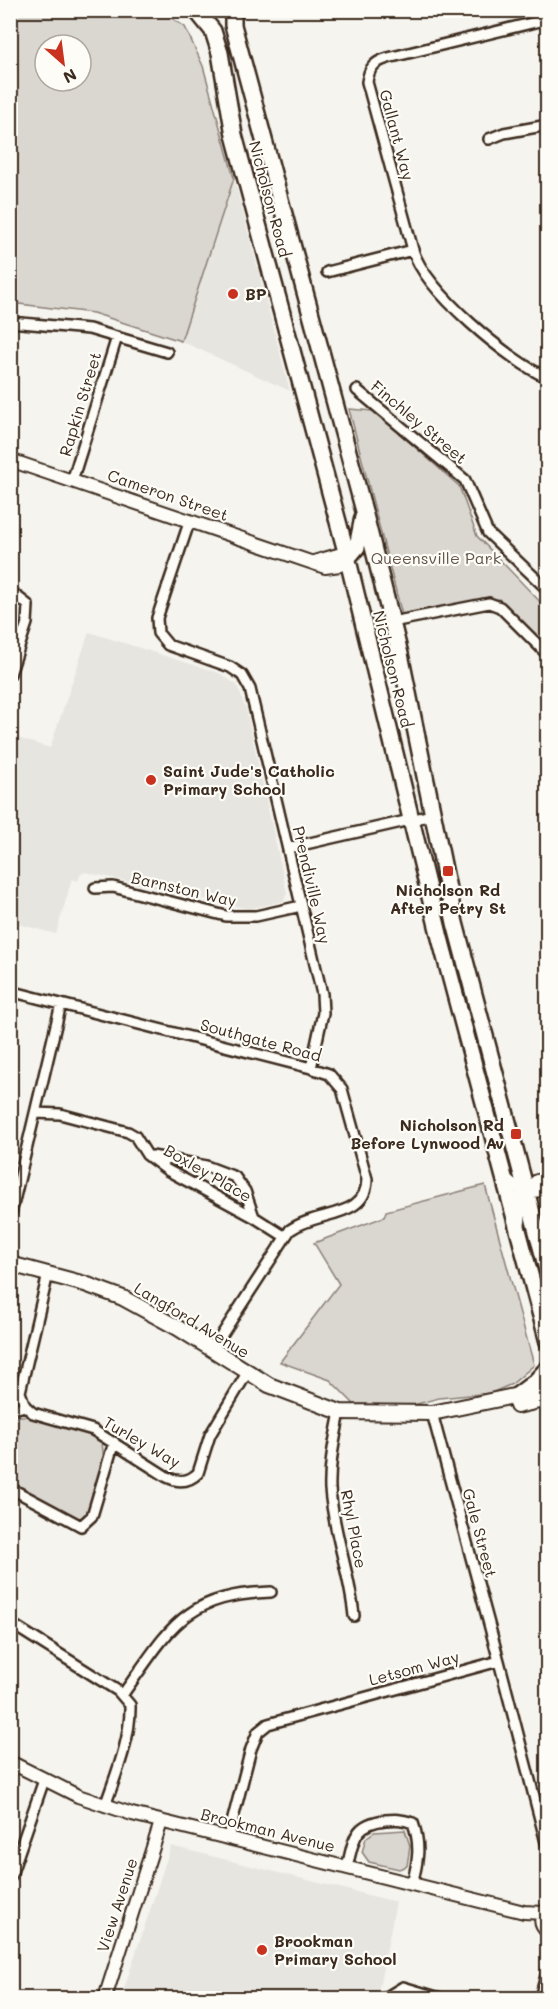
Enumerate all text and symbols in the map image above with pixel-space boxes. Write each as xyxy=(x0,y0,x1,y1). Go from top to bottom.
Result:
north arrow xyxy=(33,33,93,93)
text: N xyxy=(60,65,81,89)
street label: Gallant Way xyxy=(375,87,420,183)
street label: Nicholson Road xyxy=(245,138,296,259)
place label: BP xyxy=(245,283,267,304)
marker: BP xyxy=(226,287,240,301)
street label: Rapkin Street xyxy=(54,349,105,459)
street label: Finchley Street xyxy=(367,375,472,468)
street label: Cameron Street xyxy=(105,464,231,525)
park label: Queensville Park xyxy=(371,547,501,568)
street label: Nicholson Road xyxy=(369,608,418,730)
place label: Saint Jude's Catholic Primary School xyxy=(163,760,335,799)
marker: Saint Jude's Catholic Primary School xyxy=(144,773,158,787)
street label: Prendiville Way xyxy=(289,824,336,946)
marker: Nicholson Rd After Petry St xyxy=(441,864,455,878)
street label: Barnston Way xyxy=(129,866,239,911)
place label: Nicholson Rd After Petry St xyxy=(390,879,506,918)
street label: Southgate Road xyxy=(198,1013,324,1066)
place label: Nicholson Rd Before Lynwood Av xyxy=(350,1114,504,1153)
marker: Nicholson Rd Before Lynwood Av xyxy=(509,1127,523,1141)
street label: Boxley Place xyxy=(161,1139,256,1206)
street label: Langford Avenue xyxy=(131,1277,254,1362)
street label: Turley Way xyxy=(100,1411,185,1472)
street label: Gale Street xyxy=(458,1486,503,1580)
street label: Rhyl Place xyxy=(337,1488,372,1570)
street label: Letsom Way xyxy=(366,1645,461,1690)
street label: Brookman Avenue xyxy=(199,1803,337,1856)
street label: View Avenue xyxy=(91,1855,142,1955)
place label: Brookman Primary School xyxy=(274,1930,397,1969)
marker: Brookman Primary School xyxy=(255,1943,269,1957)

